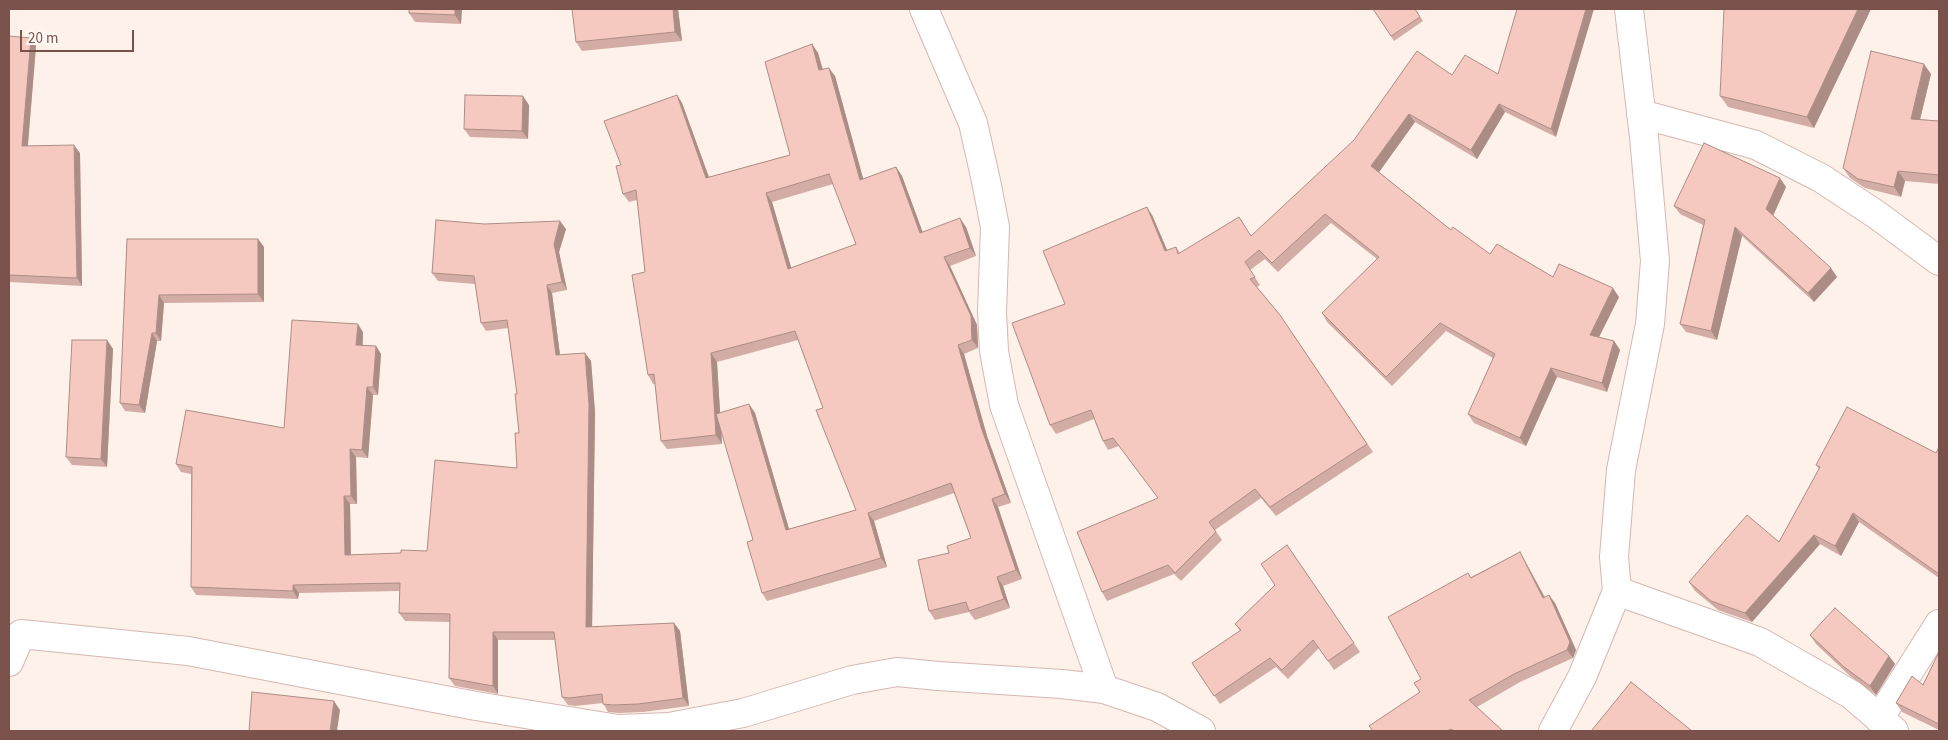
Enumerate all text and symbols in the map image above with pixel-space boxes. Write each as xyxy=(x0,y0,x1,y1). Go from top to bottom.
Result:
scale bar xyxy=(22,20,136,52)
text: 20 m xyxy=(28,28,58,49)

